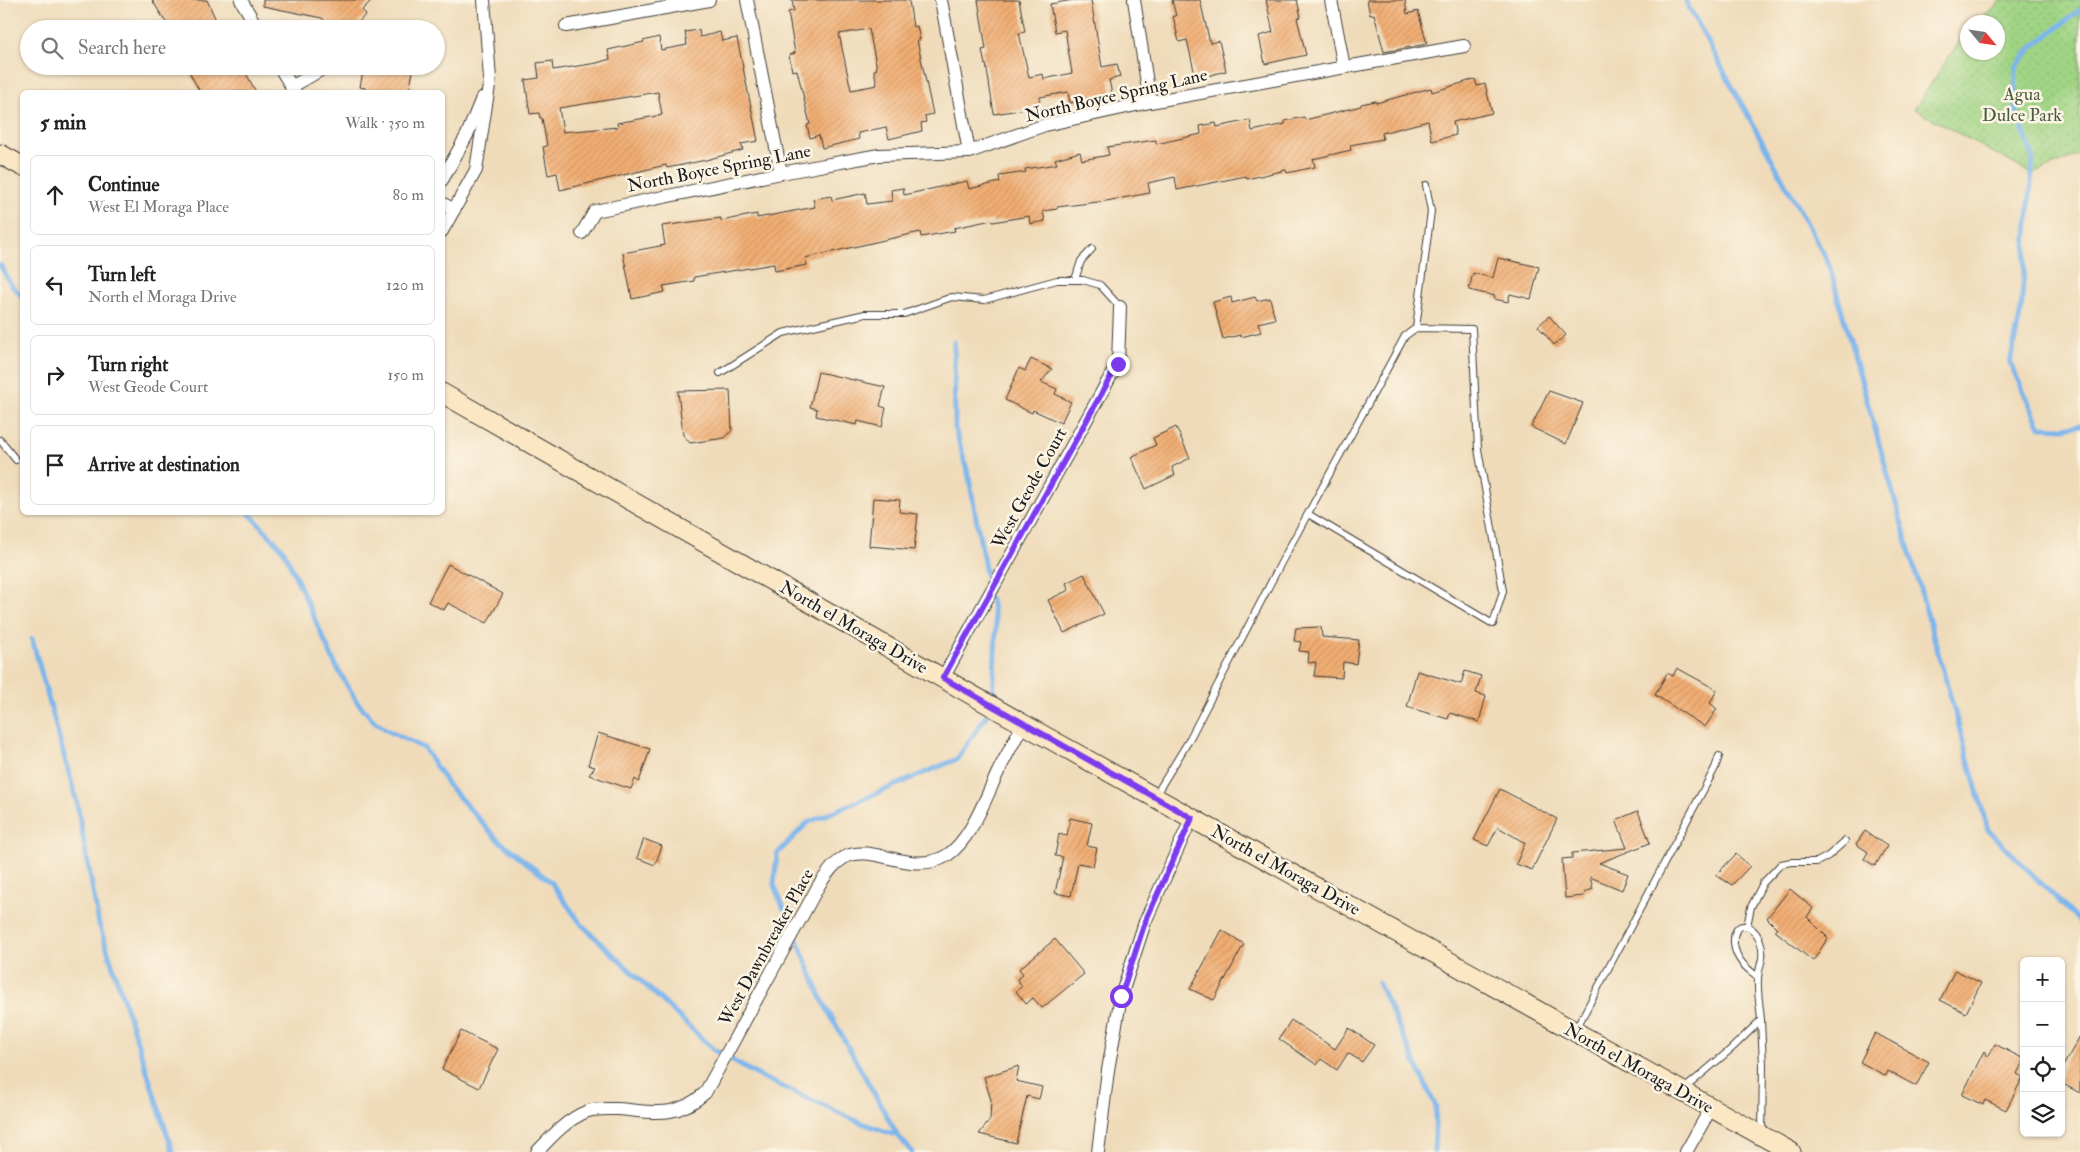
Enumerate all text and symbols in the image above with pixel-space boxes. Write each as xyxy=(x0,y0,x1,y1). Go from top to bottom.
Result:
north arrow xyxy=(1960,15,2005,60)
search box xyxy=(20,20,445,75)
icon: search xyxy=(38,34,66,62)
text: Search here xyxy=(78,36,166,60)
street label: North Boyce Spring Lane xyxy=(1023,63,1210,128)
park label: Agua Dulce Park xyxy=(1982,83,2062,127)
text: 5 min xyxy=(40,109,86,136)
text: Walk · 350 m xyxy=(345,113,425,133)
street label: North Boyce Spring Lane xyxy=(625,139,813,198)
text: Continue xyxy=(88,173,159,197)
icon: ahead xyxy=(41,181,69,209)
text: 80 m xyxy=(393,185,424,205)
text: West El Moraga Place xyxy=(88,197,229,217)
text: Turn left xyxy=(88,263,156,287)
icon: left xyxy=(41,271,69,299)
text: 120 m xyxy=(386,275,424,295)
text: North el Moraga Drive xyxy=(88,287,237,307)
text: Turn right xyxy=(88,353,168,377)
route end xyxy=(1107,353,1130,376)
icon: right xyxy=(41,361,69,389)
text: 150 m xyxy=(387,365,424,385)
text: West Geode Court xyxy=(88,377,208,397)
street label: West Geode Court xyxy=(986,423,1072,554)
icon: arrive xyxy=(41,451,69,479)
text: Arrive at destination xyxy=(88,453,240,477)
street label: North el Moraga Drive xyxy=(776,576,932,679)
street label: North el Moraga Drive xyxy=(1207,820,1365,921)
street label: West Dawnbreaker Place xyxy=(713,864,819,1031)
map controls xyxy=(2020,957,2065,1137)
button: + xyxy=(2020,957,2065,1002)
route start xyxy=(1110,985,1133,1008)
button: − xyxy=(2020,1002,2065,1047)
street label: North el Moraga Drive xyxy=(1560,1018,1718,1119)
button: locate xyxy=(2020,1047,2065,1092)
button: layers xyxy=(2020,1092,2065,1137)

